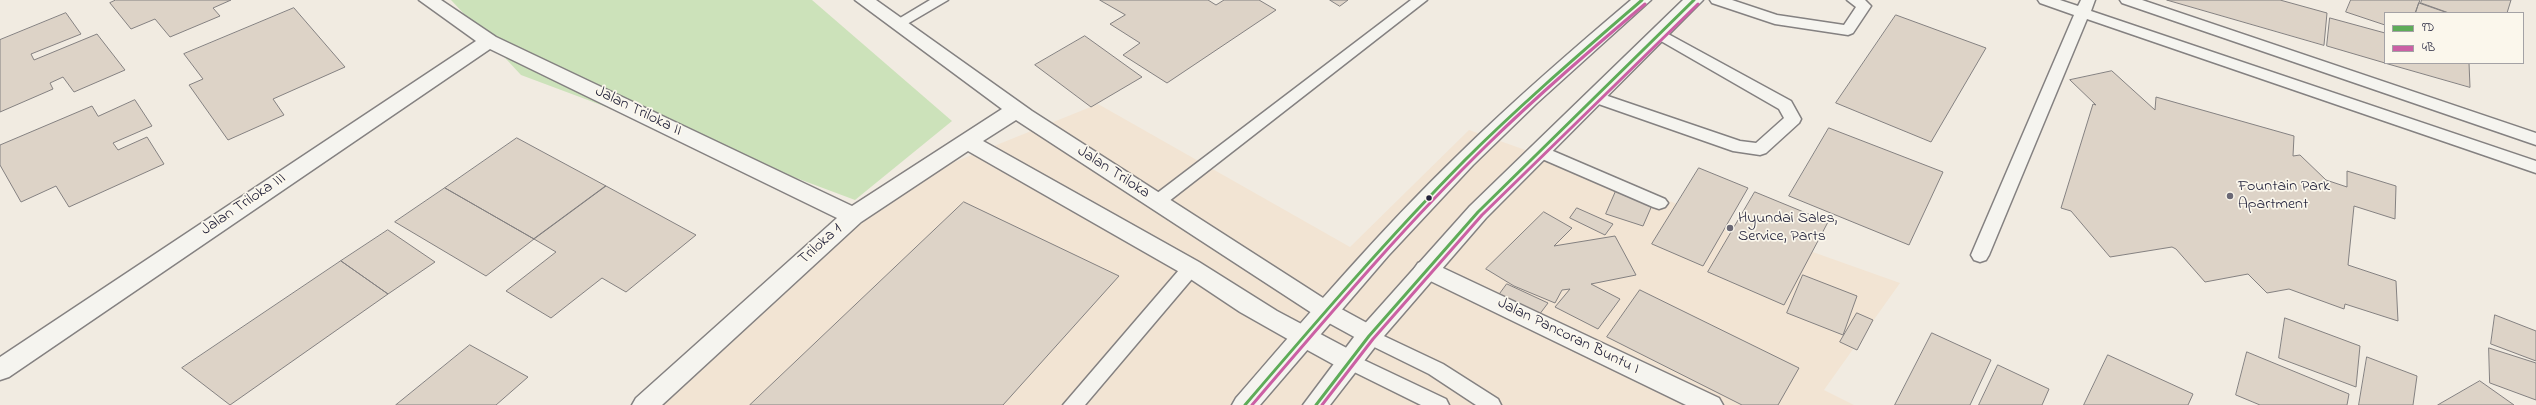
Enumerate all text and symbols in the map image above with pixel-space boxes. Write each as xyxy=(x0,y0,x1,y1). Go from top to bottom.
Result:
legend xyxy=(2384,12,2524,64)
text: 9D xyxy=(2422,19,2434,37)
text: 4B xyxy=(2422,39,2435,57)
street label: Jalan Triloka II xyxy=(591,83,685,141)
street label: Jalan Triloka xyxy=(1073,142,1153,204)
street label: Jalan Triloka III xyxy=(198,170,290,240)
place label: Fountain Park Apartment xyxy=(2238,177,2330,215)
marker: Fountain Park Apartment xyxy=(2225,191,2235,201)
unlabelled marker xyxy=(1424,193,1434,203)
place label: Hyundai Sales, Service, Parts xyxy=(1738,209,1837,247)
street label: Triloka 1 xyxy=(795,220,847,270)
marker: Hyundai Sales, Service, Parts xyxy=(1725,223,1735,233)
street label: Jalan Pancoran Buntu I xyxy=(1494,294,1642,380)

